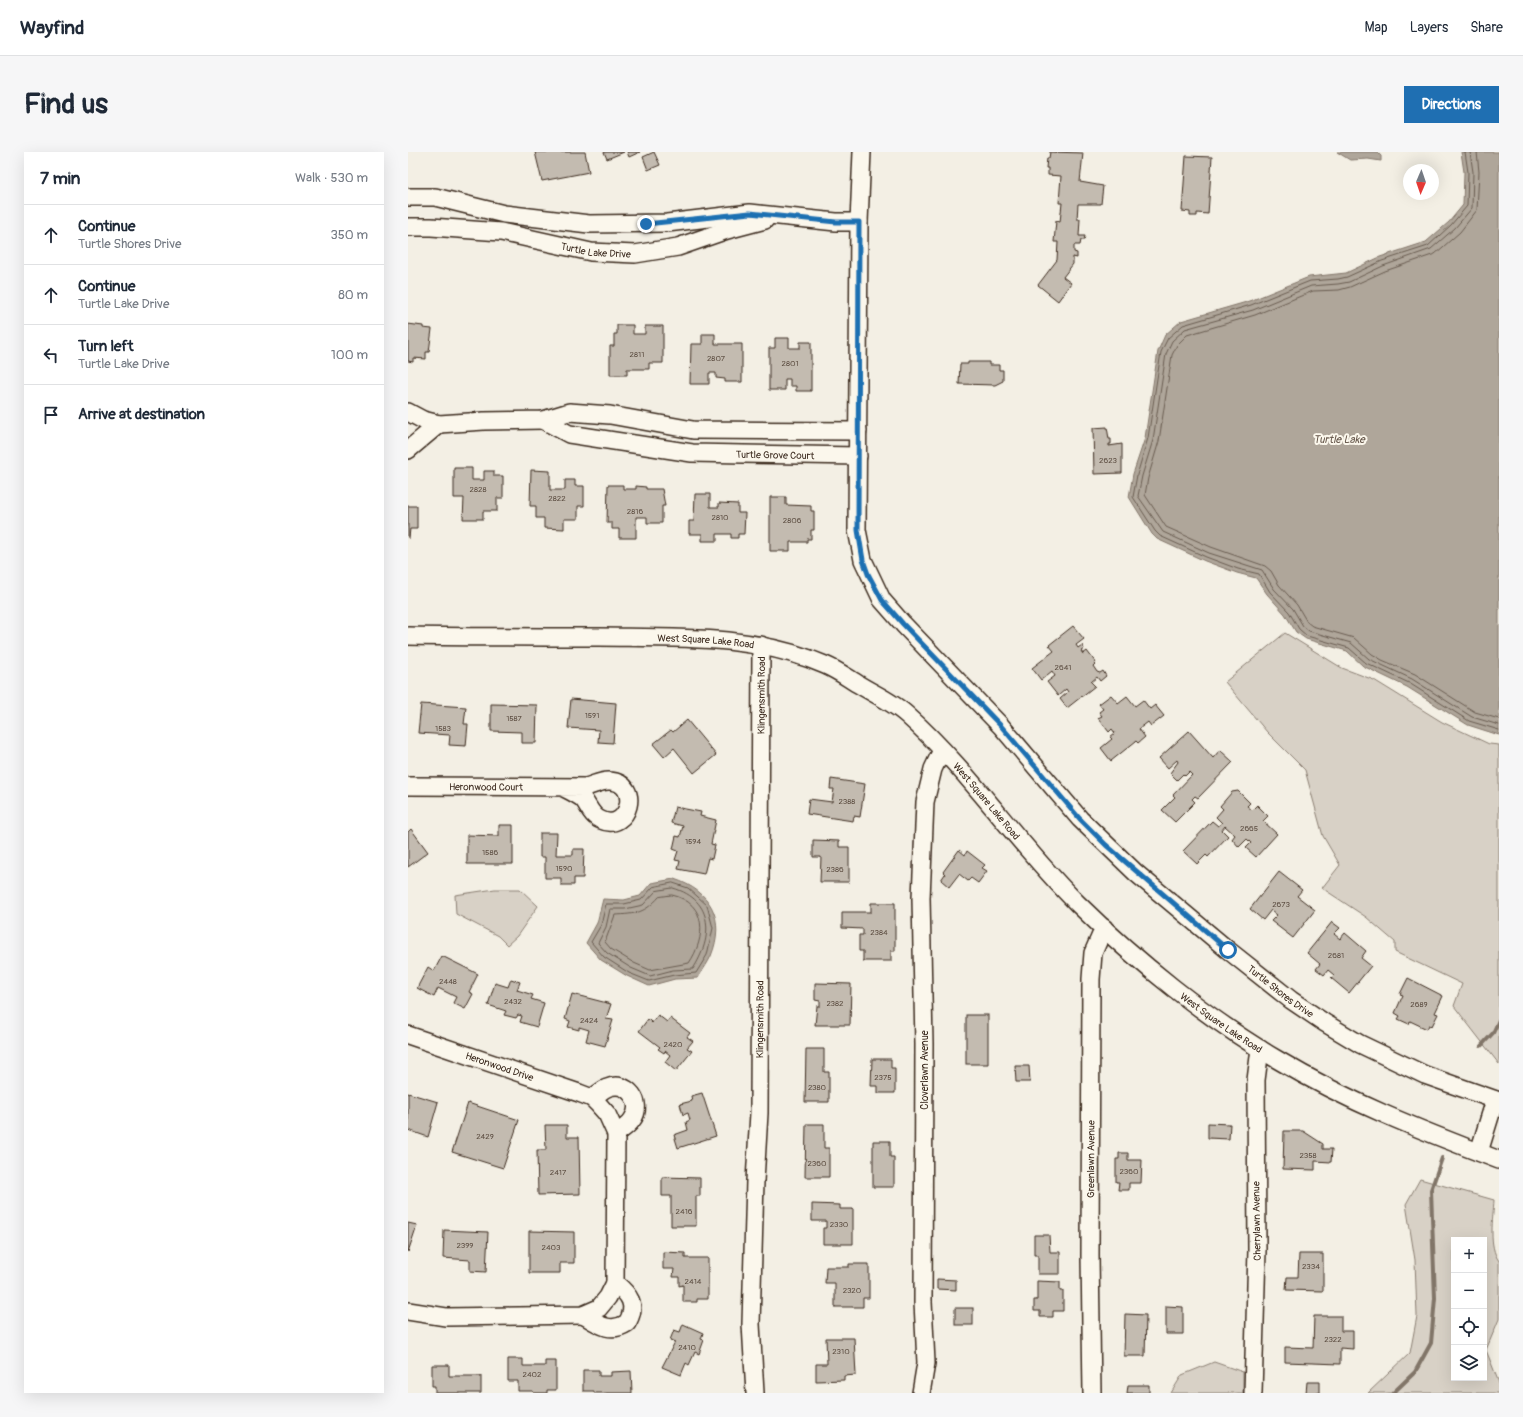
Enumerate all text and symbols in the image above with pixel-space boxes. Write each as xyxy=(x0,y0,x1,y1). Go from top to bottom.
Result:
text: Wayfind xyxy=(20,16,84,40)
text: Map xyxy=(1365,19,1388,36)
text: Layers xyxy=(1410,19,1448,36)
text: Share xyxy=(1470,19,1503,36)
button: Directions xyxy=(1404,86,1499,123)
text: Find us xyxy=(24,87,108,122)
north arrow xyxy=(1403,164,1439,200)
text: 7 min xyxy=(40,168,80,189)
text: Walk · 530 m xyxy=(295,170,368,186)
route end xyxy=(637,215,655,233)
text: Continue xyxy=(78,217,136,236)
icon: ahead xyxy=(40,224,62,246)
text: 350 m xyxy=(330,227,368,243)
text: Turtle Shores Drive xyxy=(78,236,181,252)
street label: Turtle Lake Drive xyxy=(560,240,631,261)
text: Continue xyxy=(78,277,136,296)
icon: ahead xyxy=(40,284,62,306)
text: 80 m xyxy=(338,287,368,303)
text: Turtle Lake Drive xyxy=(78,296,169,312)
text: Turn left xyxy=(78,337,134,356)
icon: left xyxy=(40,344,62,366)
text: 100 m xyxy=(331,347,368,363)
house number: 2811 xyxy=(630,350,644,359)
house number: 2807 xyxy=(707,354,726,363)
text: Turtle Lake Drive xyxy=(78,356,169,372)
house number: 2801 xyxy=(781,359,799,368)
icon: arrive xyxy=(40,404,62,426)
text: Arrive at destination xyxy=(78,405,205,424)
water label: Turtle Lake xyxy=(1313,433,1366,446)
street label: Turtle Grove Court xyxy=(736,449,815,462)
house number: 2623 xyxy=(1099,456,1117,465)
house number: 2828 xyxy=(469,485,487,494)
house number: 2822 xyxy=(548,494,566,503)
house number: 2816 xyxy=(627,507,643,516)
house number: 2810 xyxy=(711,513,729,522)
house number: 2806 xyxy=(783,516,802,525)
street label: West Square Lake Road xyxy=(657,632,755,652)
street label: Klingensmith Road xyxy=(756,656,768,734)
house number: 2641 xyxy=(1055,663,1071,672)
house number: 1591 xyxy=(585,711,599,720)
house number: 1587 xyxy=(506,714,523,723)
house number: 1583 xyxy=(435,724,452,733)
street label: West Square Lake Road xyxy=(950,760,1022,843)
street label: Heronwood Court xyxy=(449,781,524,794)
house number: 2388 xyxy=(839,797,855,806)
house number: 2665 xyxy=(1240,824,1258,833)
house number: 1594 xyxy=(685,837,701,846)
house number: 1586 xyxy=(482,848,498,857)
house number: 1590 xyxy=(555,864,573,873)
house number: 2386 xyxy=(826,865,844,874)
house number: 2673 xyxy=(1272,900,1290,909)
house number: 2384 xyxy=(870,928,888,937)
route start xyxy=(1219,941,1237,959)
house number: 2681 xyxy=(1328,951,1344,960)
street label: Turtle Shores Drive xyxy=(1245,963,1316,1021)
house number: 2448 xyxy=(439,977,457,986)
street label: Klingensmith Road xyxy=(754,980,767,1058)
street label: West Square Lake Road xyxy=(1178,990,1264,1056)
house number: 2432 xyxy=(504,997,523,1006)
house number: 2382 xyxy=(826,999,844,1008)
house number: 2689 xyxy=(1410,1000,1428,1009)
house number: 2424 xyxy=(580,1016,598,1025)
street label: Cloverlawn Avenue xyxy=(919,1030,931,1110)
house number: 2420 xyxy=(663,1040,683,1049)
street label: Heronwood Drive xyxy=(464,1050,535,1084)
house number: 2375 xyxy=(874,1073,892,1082)
house number: 2380 xyxy=(808,1083,827,1092)
street label: Greenlawn Avenue xyxy=(1085,1120,1097,1198)
house number: 2429 xyxy=(476,1132,494,1141)
house number: 2358 xyxy=(1299,1151,1317,1160)
house number: 2360 xyxy=(808,1159,827,1168)
house number: 2360 xyxy=(1120,1167,1139,1176)
house number: 2417 xyxy=(550,1168,567,1177)
street label: Cherrylawn Avenue xyxy=(1250,1181,1264,1261)
house number: 2416 xyxy=(676,1207,693,1216)
house number: 2330 xyxy=(830,1220,849,1229)
map controls xyxy=(1451,1237,1487,1381)
button: + xyxy=(1451,1237,1487,1273)
house number: 2399 xyxy=(457,1241,473,1250)
house number: 2403 xyxy=(541,1243,561,1252)
house number: 2334 xyxy=(1302,1262,1320,1271)
button: − xyxy=(1451,1273,1487,1309)
house number: 2414 xyxy=(685,1277,702,1286)
house number: 2320 xyxy=(843,1286,862,1295)
button: locate xyxy=(1451,1309,1487,1345)
house number: 2322 xyxy=(1324,1335,1342,1344)
house number: 2410 xyxy=(678,1343,696,1352)
button: layers xyxy=(1451,1345,1487,1381)
house number: 2310 xyxy=(832,1347,850,1356)
house number: 2402 xyxy=(522,1370,542,1379)

